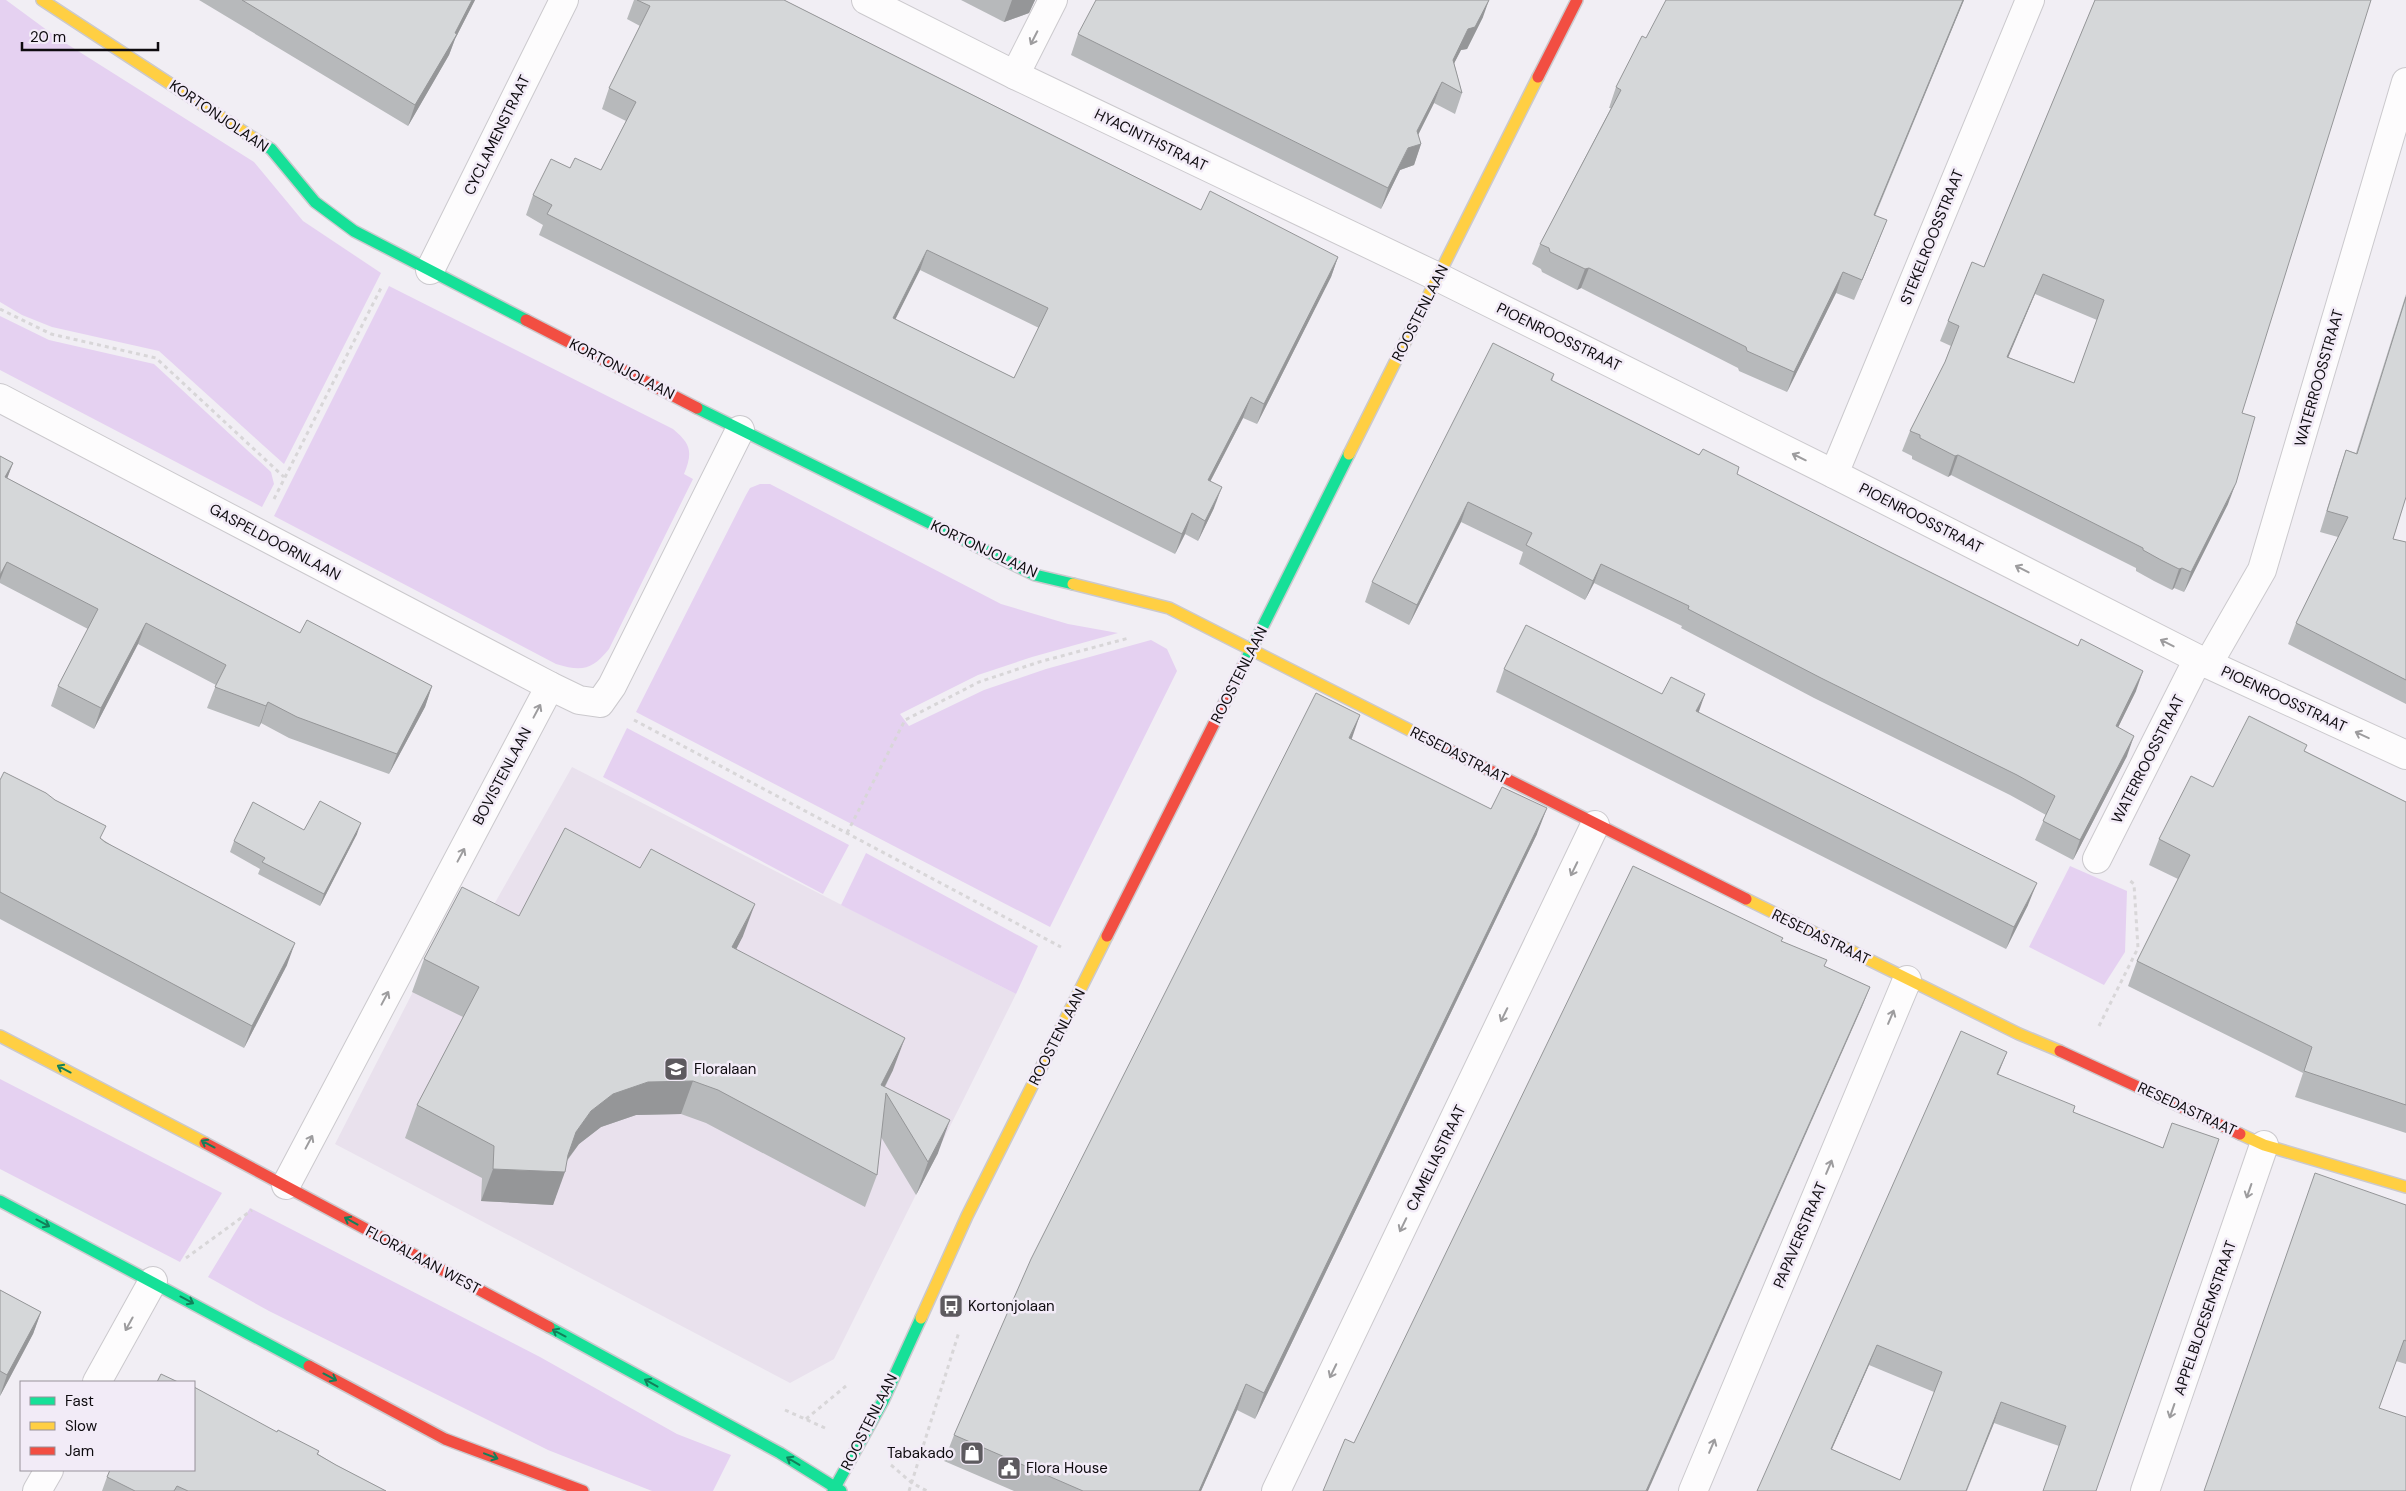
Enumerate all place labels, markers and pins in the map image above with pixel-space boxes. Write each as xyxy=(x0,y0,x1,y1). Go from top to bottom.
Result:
school or university icon: Floralaan xyxy=(663,1056,689,1082)
place label: Floralaan xyxy=(694,1059,756,1079)
bus stop icon: Kortonjolaan xyxy=(938,1293,964,1319)
place label: Kortonjolaan xyxy=(968,1296,1055,1316)
shop icon: Tabakado xyxy=(959,1440,985,1466)
place label: Tabakado xyxy=(887,1443,954,1463)
public building icon: Flora House xyxy=(996,1455,1022,1481)
place label: Flora House xyxy=(1026,1458,1108,1478)

